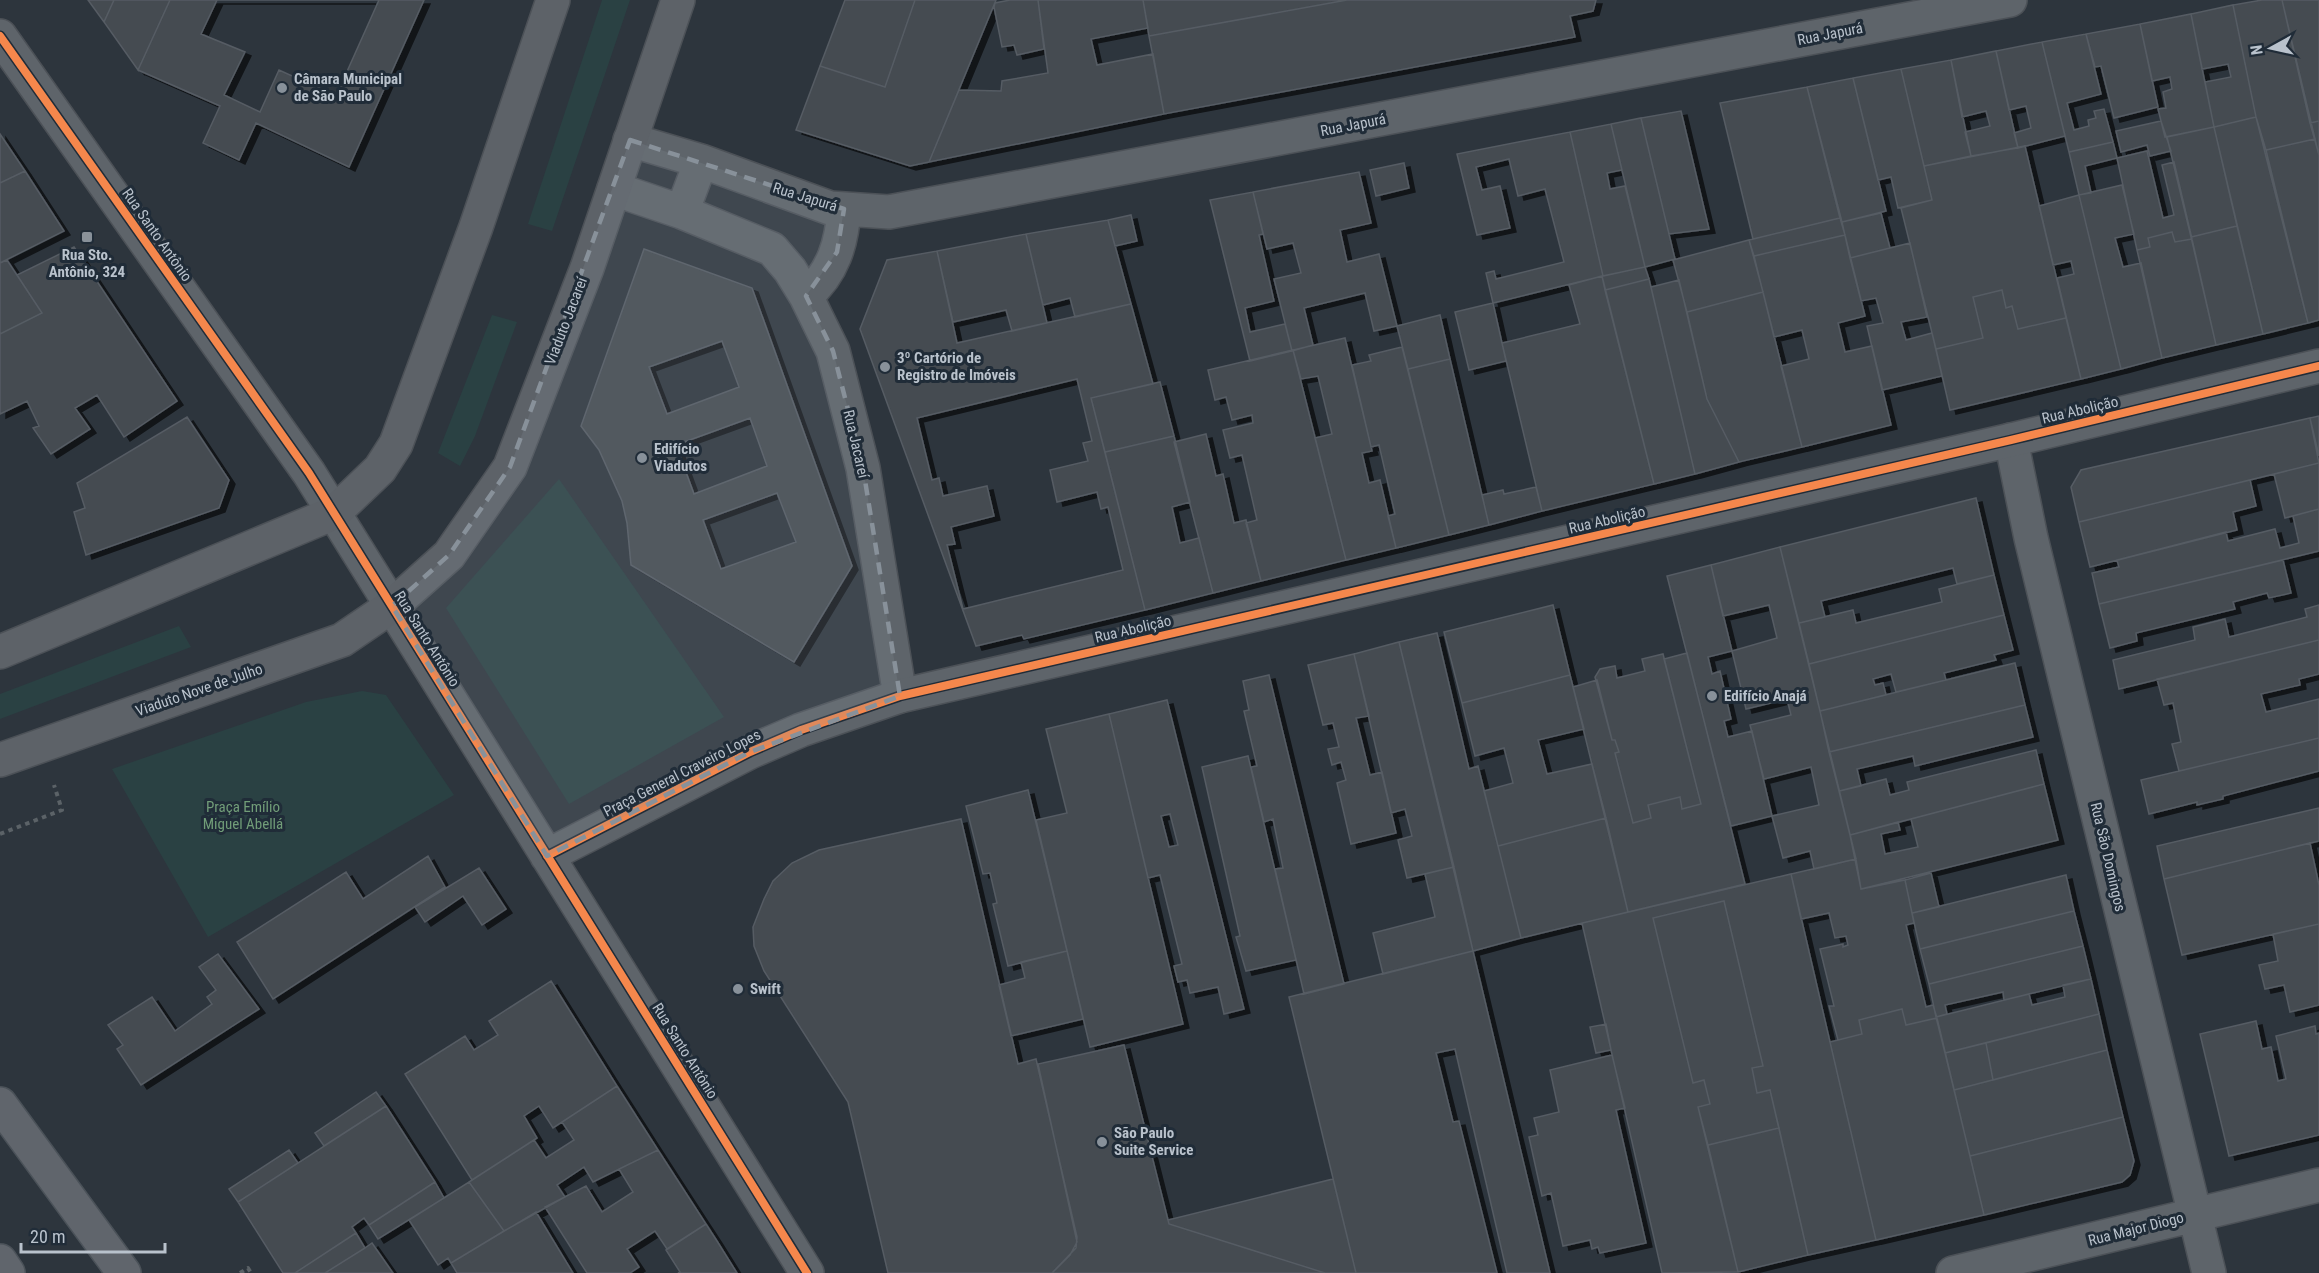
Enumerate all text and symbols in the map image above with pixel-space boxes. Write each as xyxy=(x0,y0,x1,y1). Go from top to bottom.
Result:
north arrow xyxy=(2241,18,2301,78)
street label: Rua Japurá xyxy=(1796,19,1864,49)
text: N xyxy=(2247,44,2267,56)
place label: Câmara Municipal de São Paulo xyxy=(294,70,402,105)
marker: Câmara Municipal de São Paulo xyxy=(275,81,289,95)
street label: Rua Japurá xyxy=(1319,110,1387,140)
street label: Rua Japurá xyxy=(771,179,839,215)
street label: Rua Santo Antônio xyxy=(118,185,196,285)
marker: Rua Sto. Antônio, 324 xyxy=(80,230,94,244)
place label: Rua Sto. Antônio, 324 xyxy=(49,246,126,281)
street label: Viaduto Jacareí xyxy=(541,273,592,367)
place label: 3º Cartório de Registro de Imóveis xyxy=(897,349,1016,384)
marker: 3º Cartório de Registro de Imóveis xyxy=(878,360,892,374)
street label: Rua Abolição xyxy=(2040,392,2120,428)
street label: Rua Jacareí xyxy=(839,408,873,481)
place label: Edifício Viadutos xyxy=(654,440,707,475)
marker: Edifício Viadutos xyxy=(635,451,649,465)
street label: Rua Abolição xyxy=(1567,502,1647,538)
street label: Rua Santo Antônio xyxy=(390,588,464,690)
street label: Rua Abolição xyxy=(1093,611,1173,647)
street label: Viaduto Nove de Julho xyxy=(133,660,265,720)
place label: Edifício Anajá xyxy=(1724,687,1807,705)
marker: Edifício Anajá xyxy=(1705,689,1719,703)
street label: Praça General Craveiro Lopes xyxy=(600,725,764,820)
park label: Praça Emílio Miguel Abellá xyxy=(203,798,283,833)
street label: Rua São Domingos xyxy=(2087,801,2129,914)
place label: Swift xyxy=(750,980,781,998)
marker: Swift xyxy=(731,982,745,996)
street label: Rua Santo Antônio xyxy=(648,1000,722,1102)
place label: São Paulo Suite Service xyxy=(1114,1124,1193,1159)
marker: São Paulo Suite Service xyxy=(1095,1135,1109,1149)
street label: Rua Major Diogo xyxy=(2086,1208,2186,1250)
scale bar xyxy=(21,1216,165,1254)
text: 20 m xyxy=(30,1226,65,1247)

